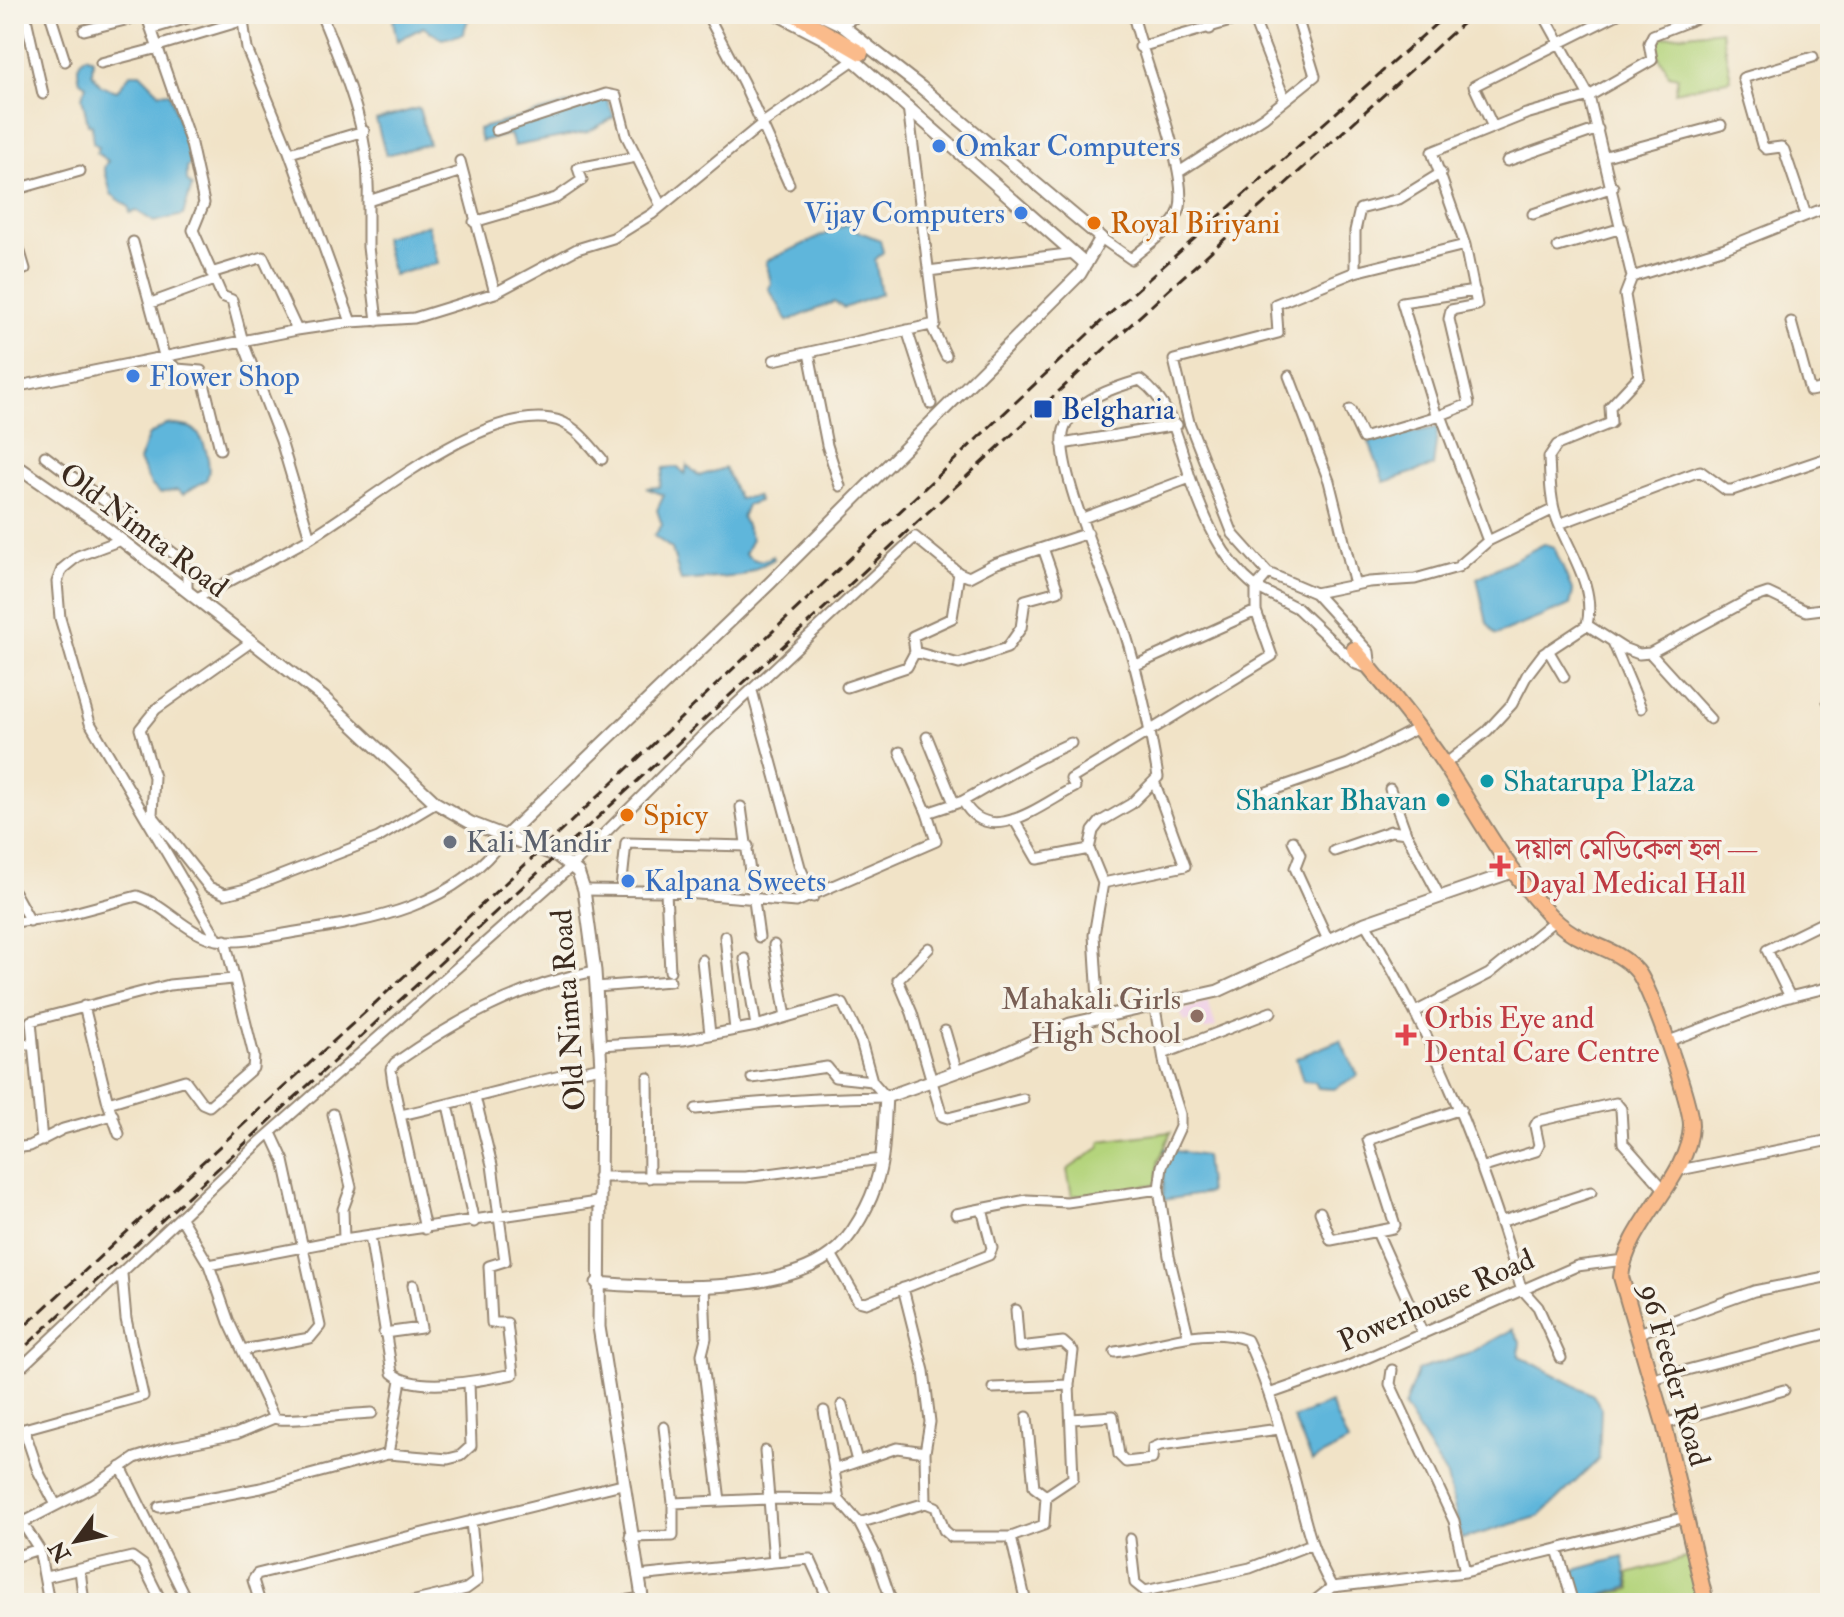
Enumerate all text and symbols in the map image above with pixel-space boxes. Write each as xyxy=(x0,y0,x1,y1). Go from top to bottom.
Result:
place label: Omkar Computers xyxy=(955,128,1180,165)
marker: Omkar Computers xyxy=(930,137,948,155)
place label: Vijay Computers xyxy=(804,195,1005,232)
marker: Vijay Computers xyxy=(1012,204,1030,222)
place label: Royal Biriyani xyxy=(1110,205,1280,242)
marker: Royal Biriyani xyxy=(1085,214,1103,232)
place label: Flower Shop xyxy=(149,358,300,395)
marker: Flower Shop xyxy=(124,367,142,385)
place label: Belgharia xyxy=(1061,391,1176,428)
marker: Belgharia xyxy=(1032,398,1054,420)
street label: Old Nimta Road xyxy=(52,455,236,606)
place label: Shatarupa Plaza xyxy=(1503,763,1695,800)
marker: Shatarupa Plaza xyxy=(1478,772,1496,790)
place label: Shankar Bhavan xyxy=(1235,782,1427,819)
marker: Shankar Bhavan xyxy=(1434,791,1452,809)
place label: Spicy xyxy=(643,797,709,834)
marker: Spicy xyxy=(618,806,636,824)
place label: Kali Mandir xyxy=(466,824,612,861)
place label: দয়াল মেডিকেল হল — Dayal Medical Hall xyxy=(1515,831,1758,902)
marker: Kali Mandir xyxy=(441,833,459,851)
marker: দয়াল মেডিকেল হল — Dayal Medical Hall xyxy=(1491,857,1509,875)
place label: Kalpana Sweets xyxy=(644,863,826,900)
marker: Kalpana Sweets xyxy=(619,872,637,890)
street label: Old Nimta Road xyxy=(543,908,594,1112)
place label: Mahakali Girls High School xyxy=(1001,981,1181,1052)
place label: Orbis Eye and Dental Care Centre xyxy=(1424,1000,1660,1071)
marker: Mahakali Girls High School xyxy=(1188,1007,1206,1025)
marker: Orbis Eye and Dental Care Centre xyxy=(1395,1024,1417,1046)
street label: Powerhouse Road xyxy=(1333,1241,1540,1360)
street label: 96 Feeder Road xyxy=(1630,1278,1718,1471)
north arrow xyxy=(36,1501,116,1581)
text: N xyxy=(43,1535,78,1568)

